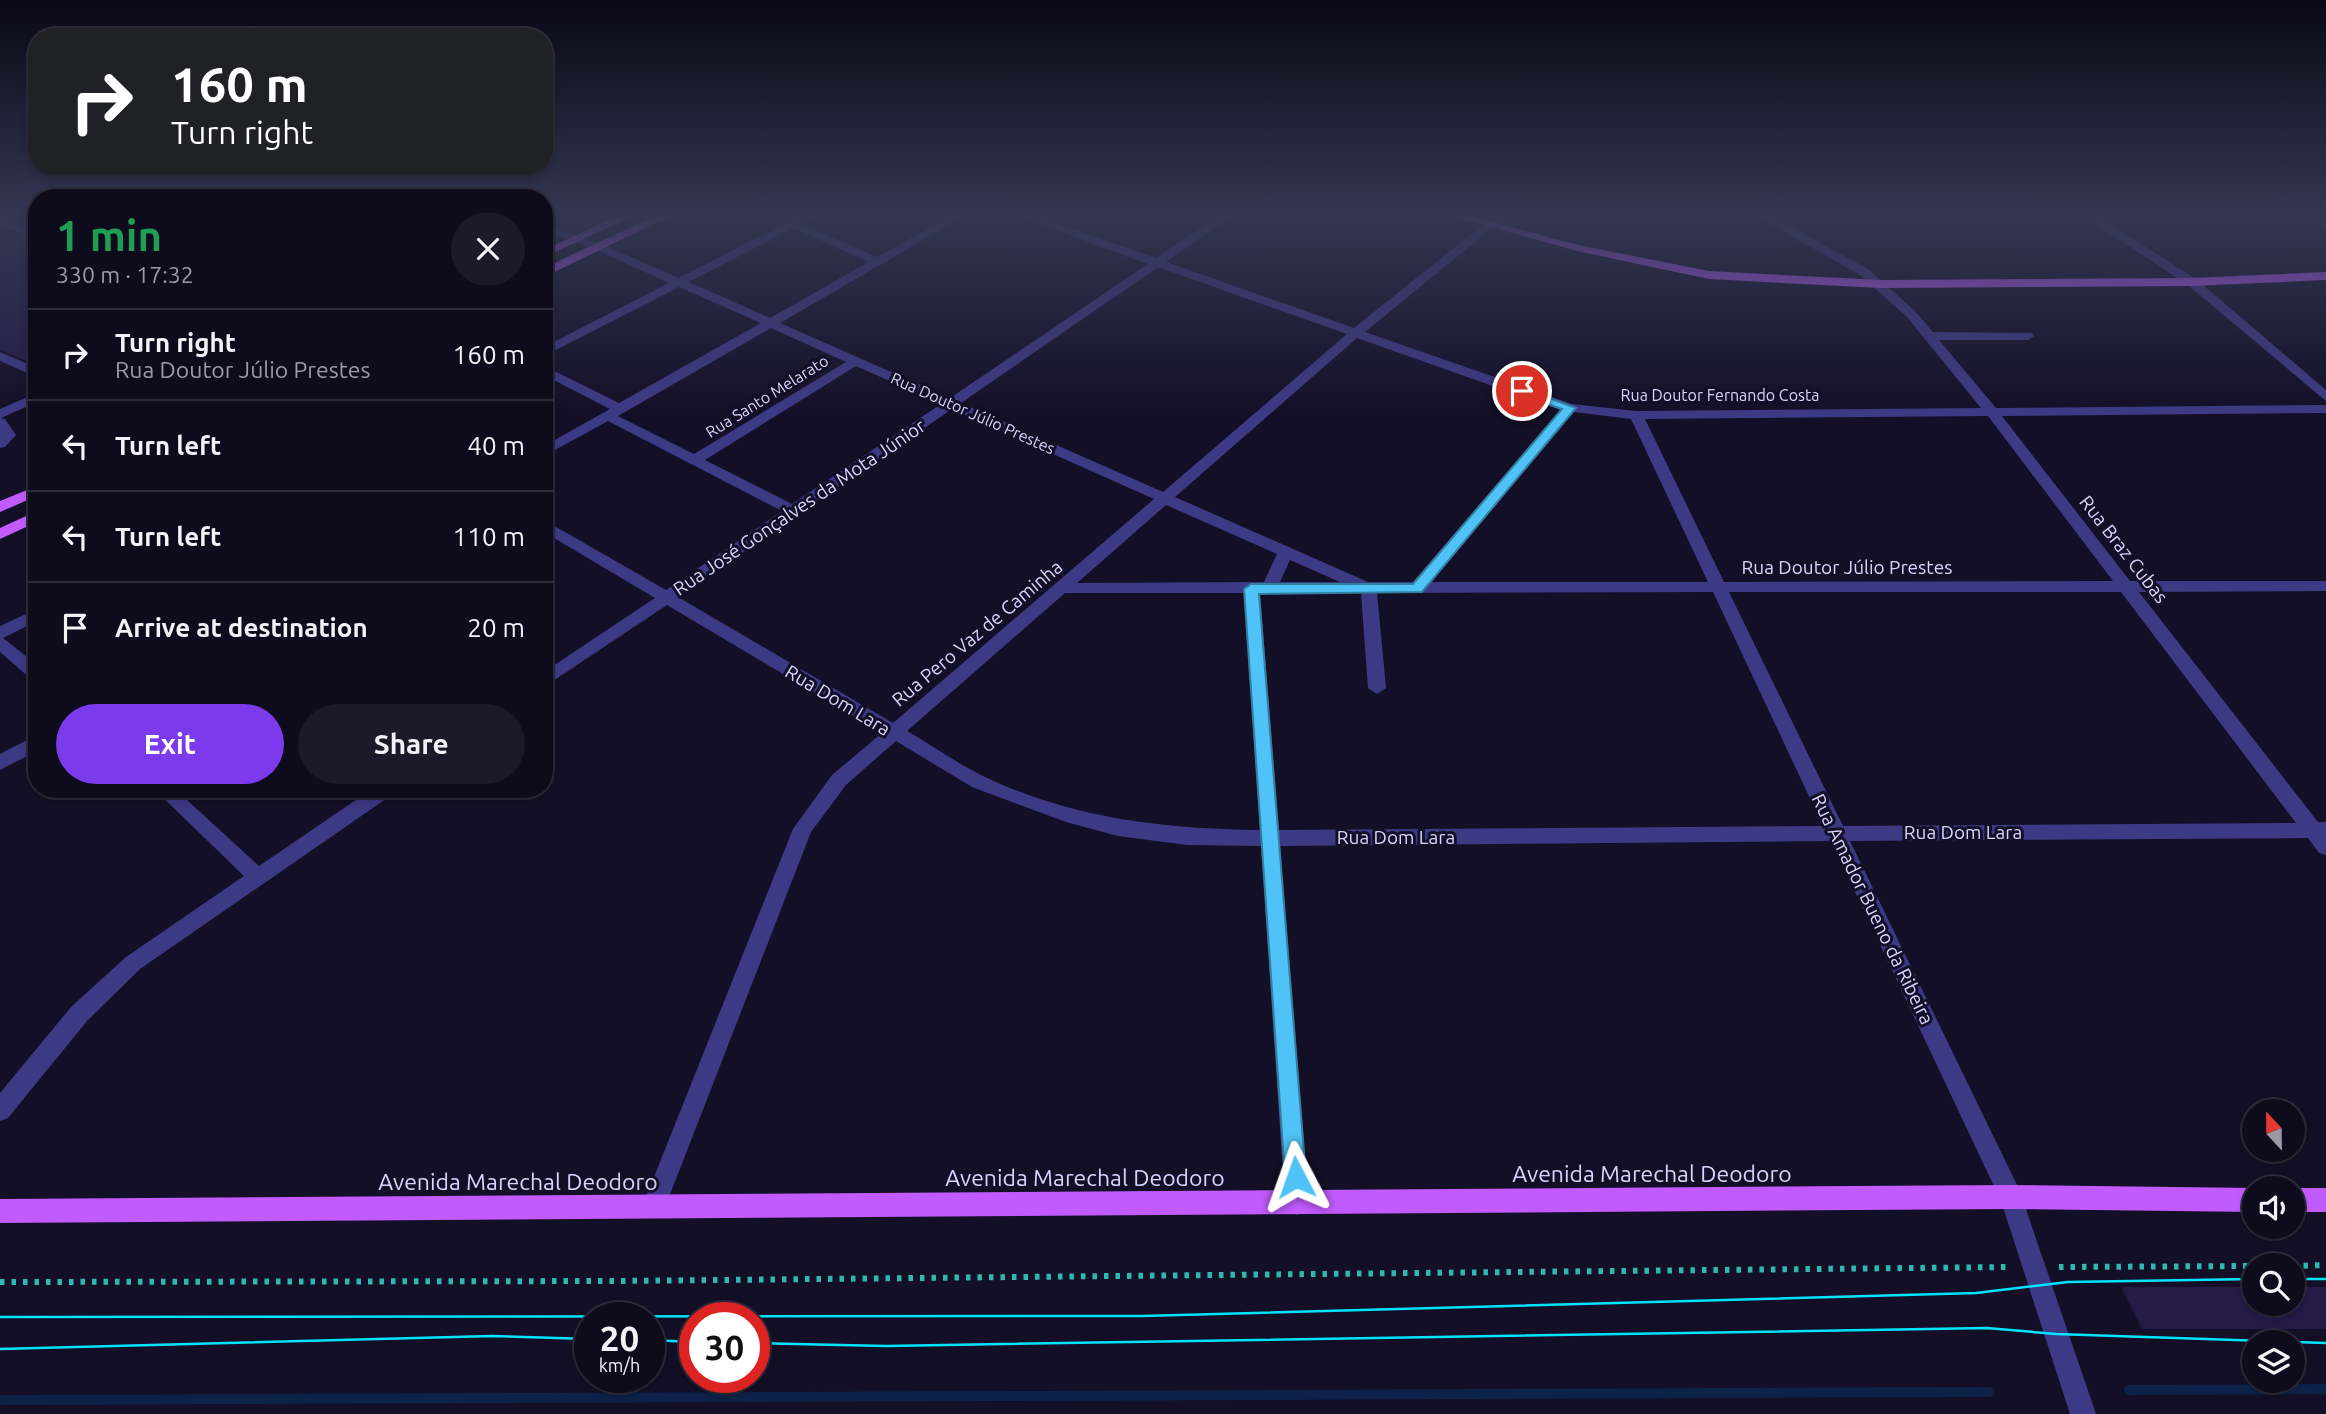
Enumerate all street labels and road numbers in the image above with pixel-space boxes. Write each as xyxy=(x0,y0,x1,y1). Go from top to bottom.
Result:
street label: Rua Santo Melarato xyxy=(702,351,832,441)
street label: Rua Doutor Júlio Prestes xyxy=(888,369,1058,457)
street label: Rua Doutor Fernando Costa xyxy=(1621,386,1819,404)
street label: Rua José Gonçalves da Mota Júnior xyxy=(669,414,929,600)
street label: Rua Braz Cubas xyxy=(2075,491,2173,607)
street label: Rua Pero Vaz de Caminha xyxy=(887,555,1067,711)
street label: Rua Doutor Júlio Prestes xyxy=(1742,556,1952,578)
street label: Rua Dom Lara xyxy=(782,660,894,740)
street label: Rua Amador Bueno da Ribeira xyxy=(1808,790,1938,1028)
street label: Rua Dom Lara xyxy=(1904,821,2022,843)
street label: Rua Dom Lara xyxy=(1337,826,1455,848)
street label: Avenida Marechal Deodoro xyxy=(1512,1161,1792,1186)
street label: Avenida Marechal Deodoro xyxy=(945,1165,1225,1190)
street label: Avenida Marechal Deodoro xyxy=(378,1169,658,1194)

